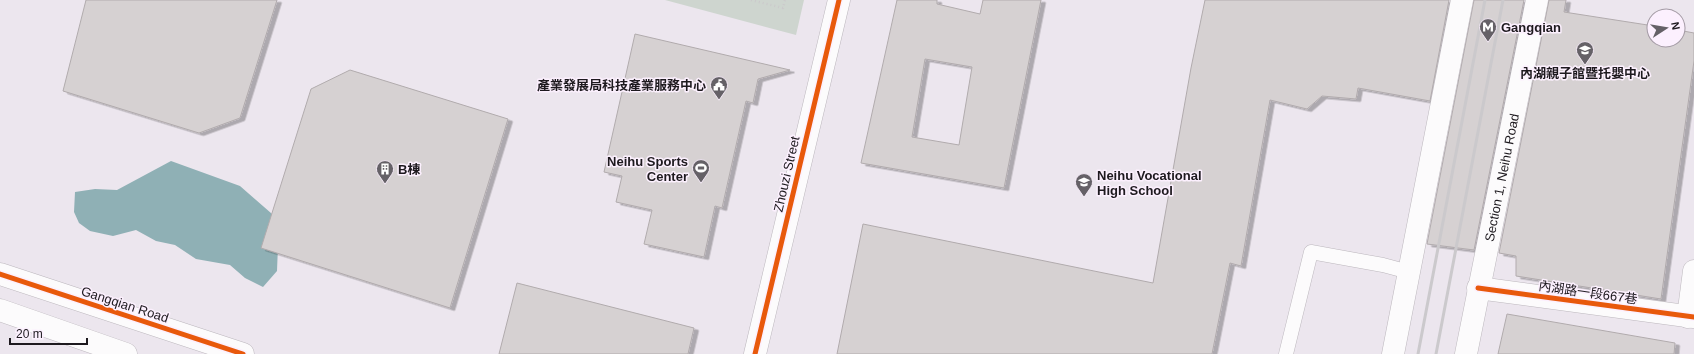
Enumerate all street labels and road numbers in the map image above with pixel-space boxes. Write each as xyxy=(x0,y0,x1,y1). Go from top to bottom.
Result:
street label: Section 1, Neihu Road xyxy=(1482,112,1522,243)
street label: Zhouzi Street xyxy=(770,134,803,213)
street label: 內湖路一段667巷 xyxy=(1538,278,1638,307)
street label: Gangqian Road xyxy=(79,283,170,326)

